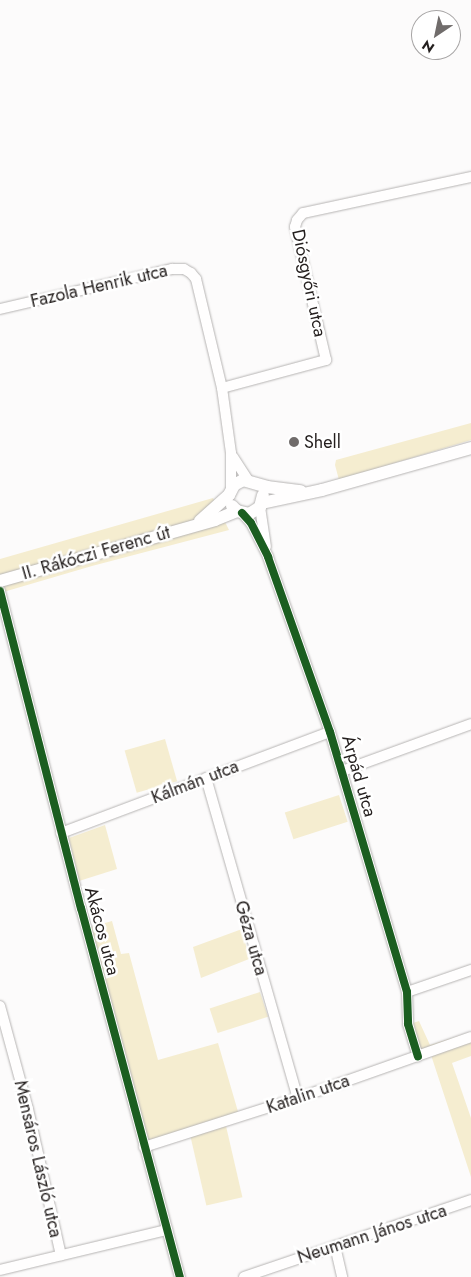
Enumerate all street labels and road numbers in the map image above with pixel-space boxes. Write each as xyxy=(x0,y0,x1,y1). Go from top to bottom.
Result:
street label: Diósgyőri utca xyxy=(287,227,331,339)
street label: Fazola Henrik utca xyxy=(28,260,170,312)
street label: II. Rákóczi Ferenc út xyxy=(19,522,173,584)
street label: Árpád utca xyxy=(337,733,381,819)
street label: Kálmán utca xyxy=(148,755,242,809)
street label: Akácos utca xyxy=(80,884,124,978)
street label: Géza utca xyxy=(230,898,272,978)
street label: Katalin utca xyxy=(264,1070,352,1118)
street label: Mensáros László utca xyxy=(9,1078,67,1240)
street label: Neumann János utca xyxy=(295,1200,449,1268)

